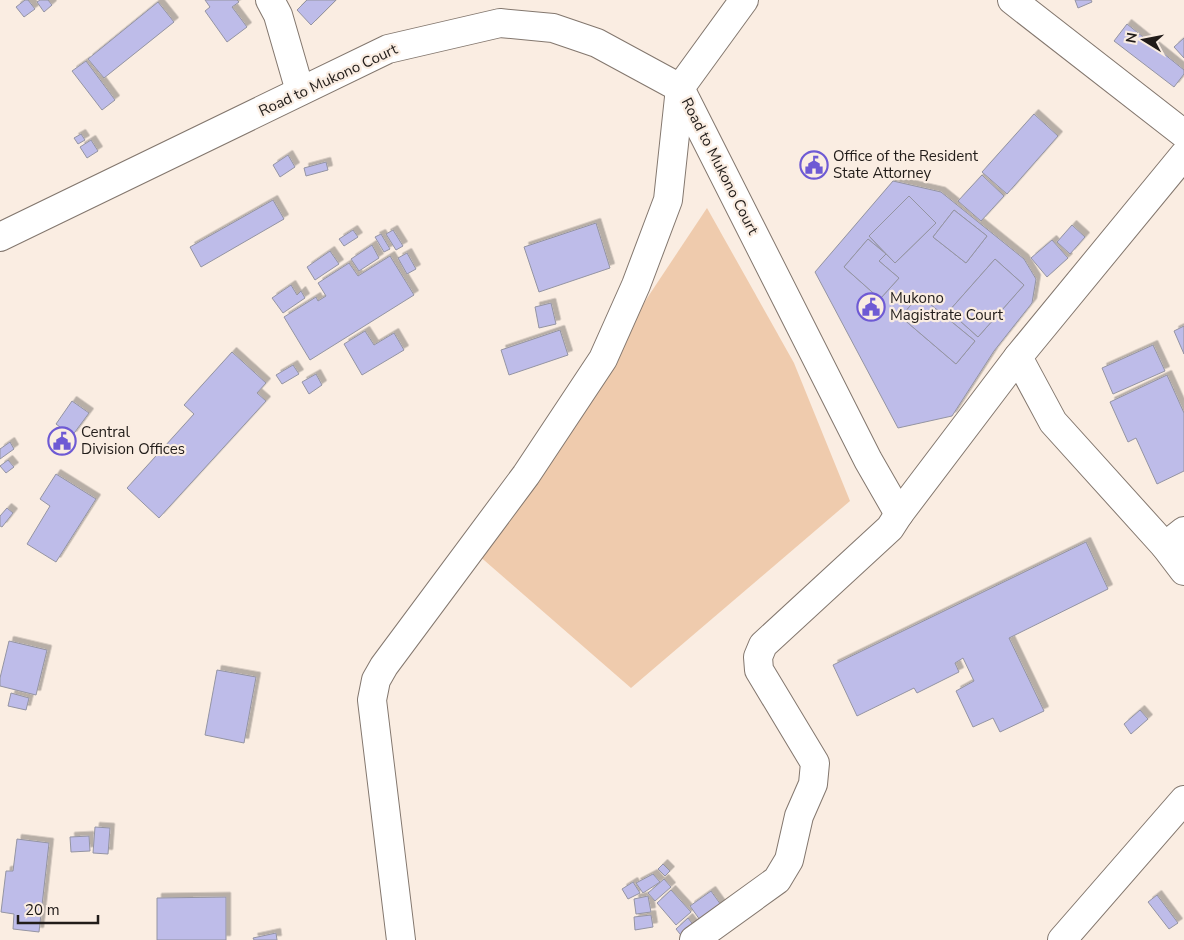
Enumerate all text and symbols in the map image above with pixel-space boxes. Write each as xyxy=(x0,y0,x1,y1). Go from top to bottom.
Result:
north arrow xyxy=(1119,15,1169,65)
text: N xyxy=(1121,31,1142,45)
street label: Road to Mukono Court xyxy=(255,39,401,121)
street label: Road to Mukono Court xyxy=(677,94,764,239)
place label: Office of the Resident State Attorney xyxy=(833,146,979,183)
public building icon: Office of the Resident State Attorney xyxy=(799,150,829,180)
place label: Mukono Magistrate Court xyxy=(890,288,1004,325)
public building icon: Mukono Magistrate Court xyxy=(856,292,886,322)
place label: Central Division Offices xyxy=(81,422,185,459)
public building icon: Central Division Offices xyxy=(47,426,77,456)
scale bar xyxy=(18,892,98,924)
text: 20 m xyxy=(25,900,60,920)

